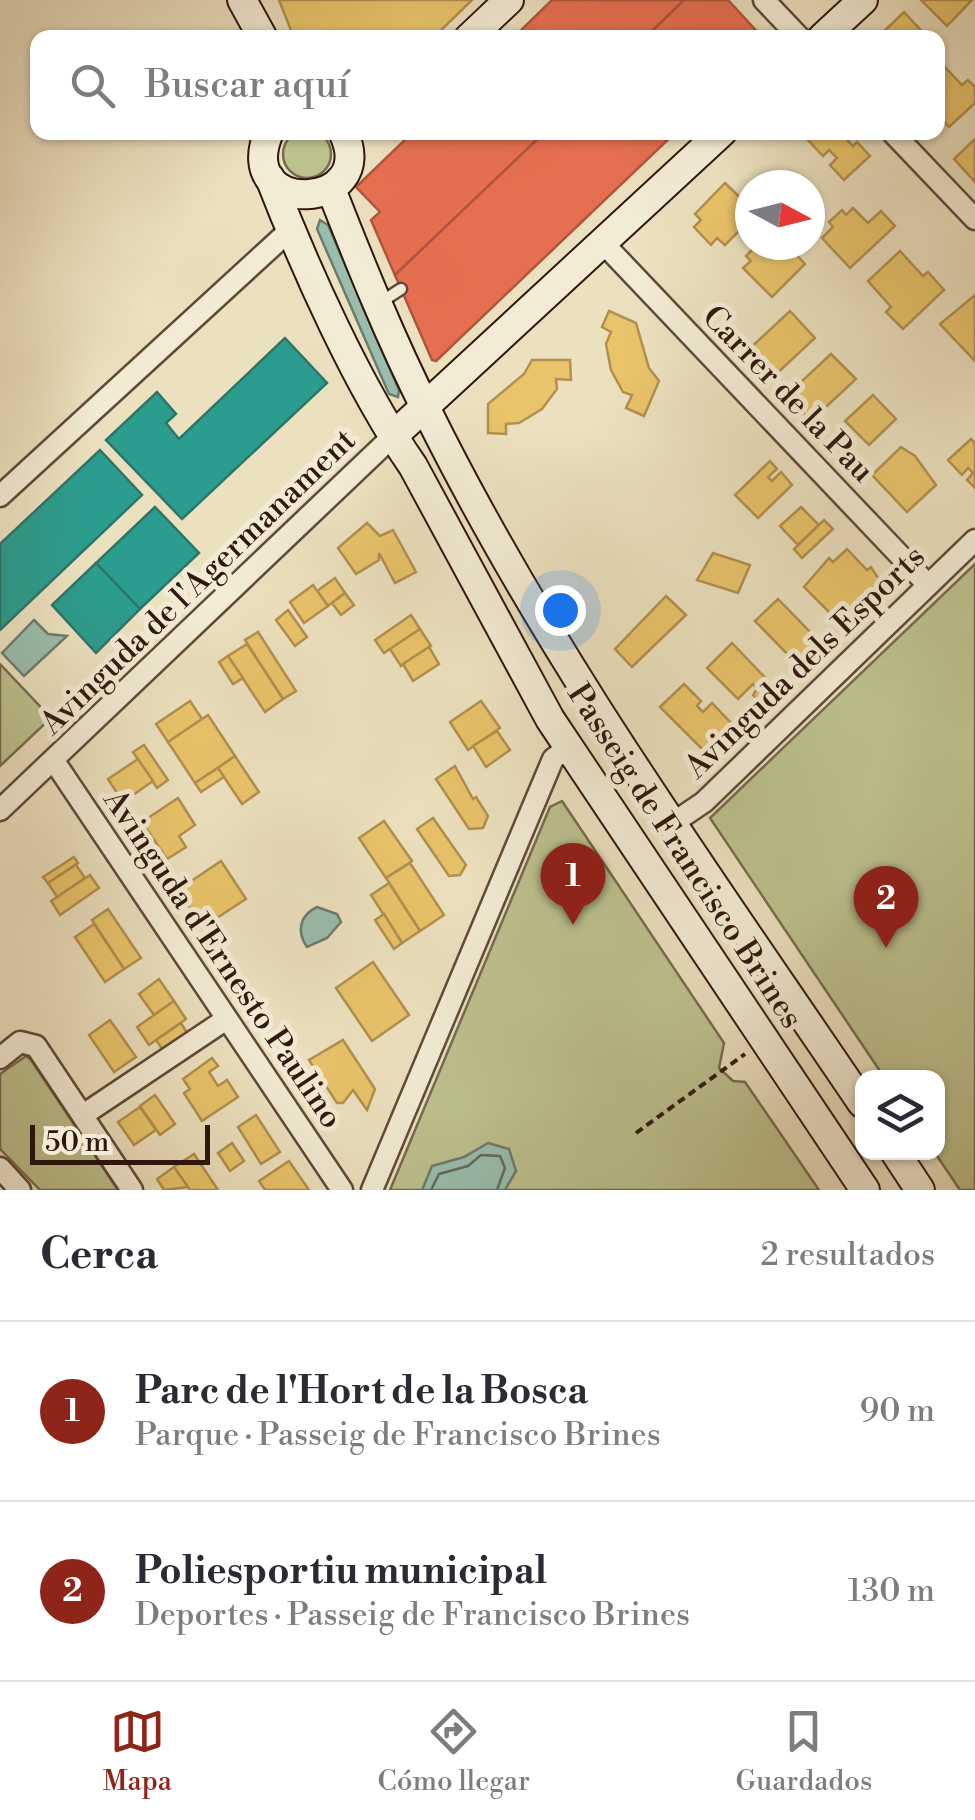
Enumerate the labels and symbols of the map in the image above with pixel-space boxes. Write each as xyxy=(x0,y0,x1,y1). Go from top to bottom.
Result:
north arrow xyxy=(735,170,825,260)
street label: Carrer de la Pau xyxy=(694,297,882,491)
street label: Avinguda de l'Agermanament xyxy=(31,421,364,744)
street label: Avinguda dels Esports xyxy=(676,537,934,788)
your location xyxy=(535,585,586,636)
street label: Passeig de Francisco Brines xyxy=(558,676,812,1036)
street label: Avinguda d'Ernesto Paulino xyxy=(94,781,352,1136)
pin: 1 xyxy=(540,842,606,925)
pin: 2 xyxy=(854,866,918,948)
scale bar xyxy=(30,1120,210,1164)

